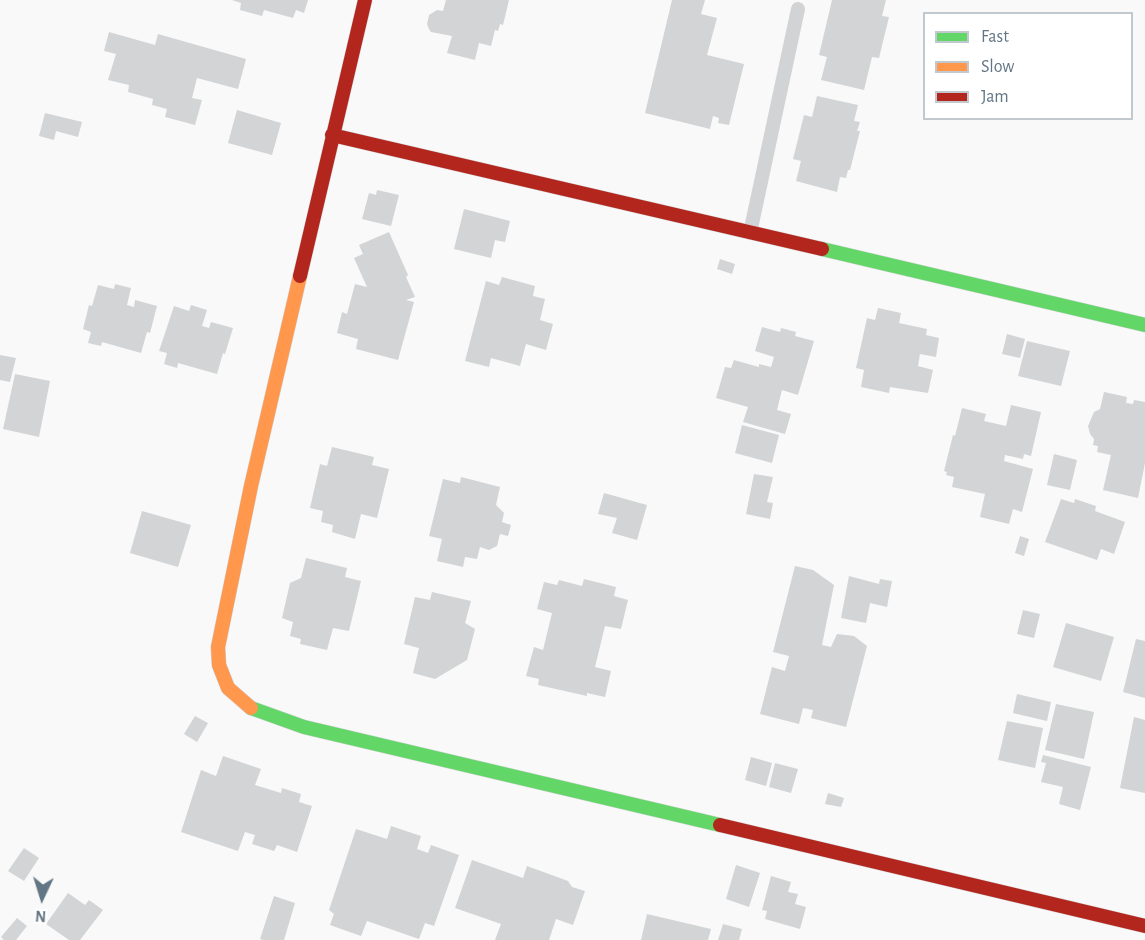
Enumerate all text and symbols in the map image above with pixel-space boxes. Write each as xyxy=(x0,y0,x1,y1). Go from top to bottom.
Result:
legend xyxy=(923,12,1133,120)
text: Fast xyxy=(981,28,1009,46)
text: Slow xyxy=(981,58,1014,76)
text: Jam xyxy=(981,88,1009,106)
north arrow xyxy=(12,868,72,928)
text: N xyxy=(35,908,47,924)

